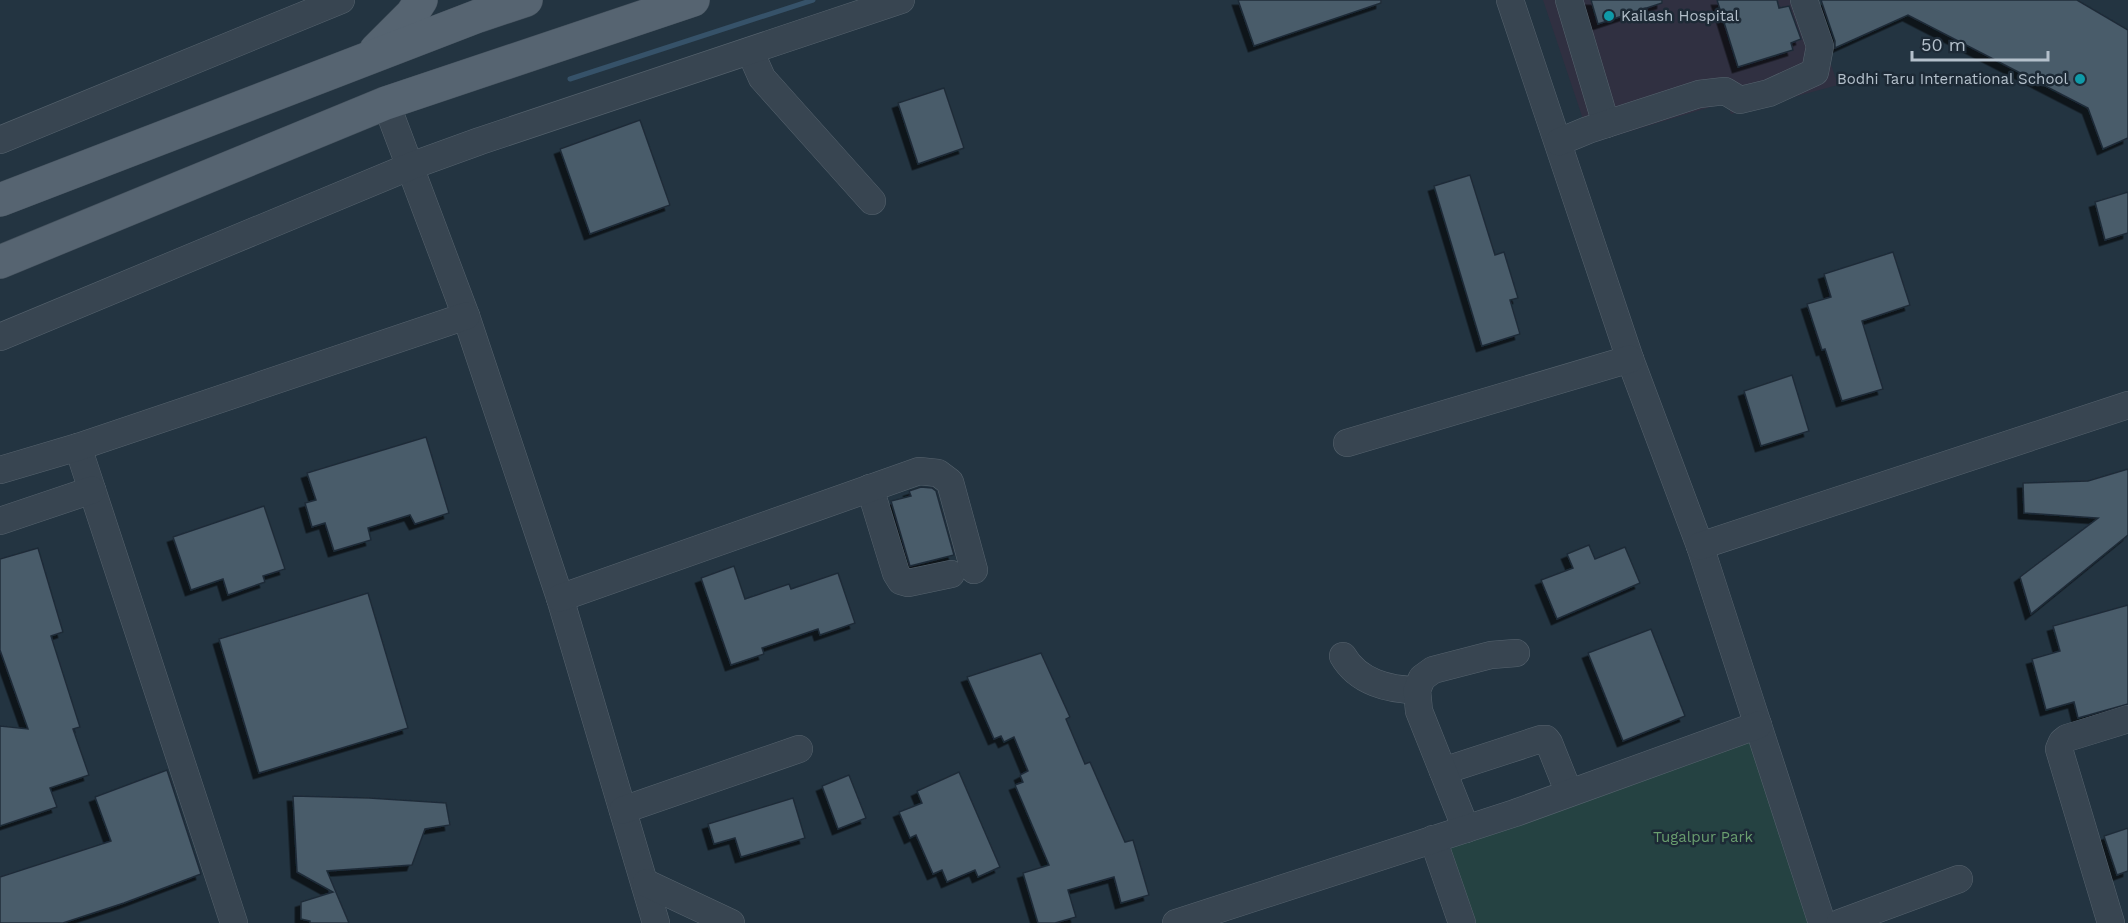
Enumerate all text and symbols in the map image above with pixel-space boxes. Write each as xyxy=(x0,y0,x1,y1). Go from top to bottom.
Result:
place label: Kailash Hospital xyxy=(1621,7,1739,25)
marker: Kailash Hospital xyxy=(1602,9,1616,23)
scale bar xyxy=(1912,24,2048,62)
text: 50 m xyxy=(1921,34,1966,55)
place label: Bodhi Taru International School xyxy=(1837,70,2068,88)
marker: Bodhi Taru International School xyxy=(2073,72,2087,86)
park label: Tugalpur Park xyxy=(1653,828,1754,846)

